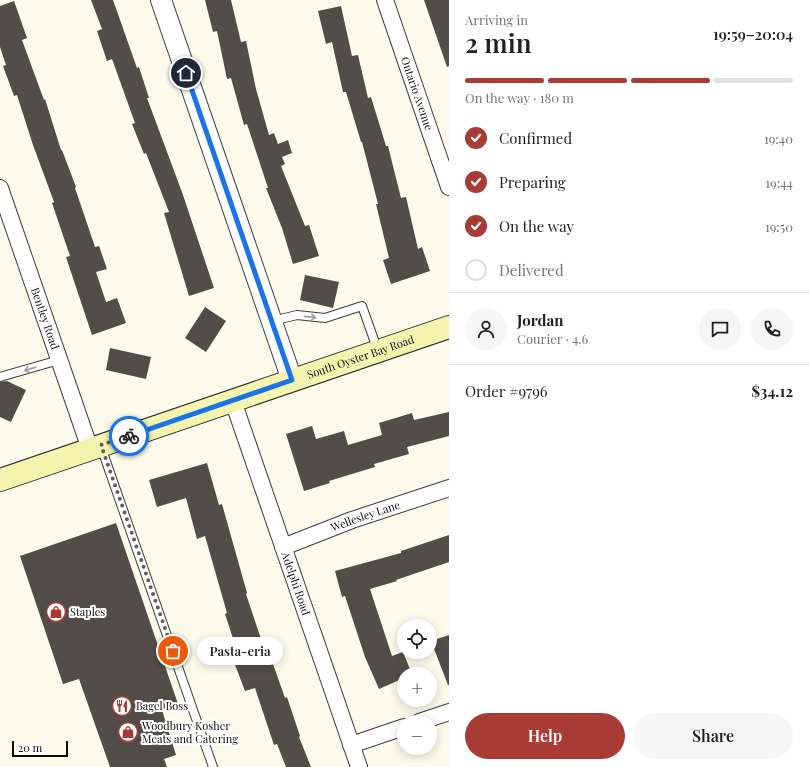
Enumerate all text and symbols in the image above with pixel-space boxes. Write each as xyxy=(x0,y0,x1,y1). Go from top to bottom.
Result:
text: Arriving in xyxy=(465,11,528,28)
text: 19:59–20:04 xyxy=(713,24,793,44)
text: 2 min xyxy=(465,25,531,60)
street label: Ontario Avenue xyxy=(398,55,437,133)
pin xyxy=(169,56,203,90)
icon: home xyxy=(175,62,197,84)
text: On the way · 180 m xyxy=(465,89,574,106)
icon: check xyxy=(465,127,487,149)
text: Confirmed xyxy=(499,128,572,148)
text: 19:40 xyxy=(764,130,793,147)
icon: check xyxy=(465,171,487,193)
text: Preparing xyxy=(499,172,566,192)
text: 19:44 xyxy=(765,174,793,191)
icon: check xyxy=(465,215,487,237)
text: On the way xyxy=(499,216,574,236)
text: 19:50 xyxy=(765,218,793,235)
text: Delivered xyxy=(499,260,564,280)
street label: Bentley Road xyxy=(28,285,63,352)
button: person xyxy=(465,308,507,350)
button: chat xyxy=(699,308,741,350)
button: phone xyxy=(751,308,793,350)
text: Jordan xyxy=(517,310,563,330)
one-way arrow xyxy=(303,313,316,320)
text: Courier · 4.6 xyxy=(517,330,588,347)
street label: South Oyster Bay Road xyxy=(305,331,417,382)
one-way arrow xyxy=(23,366,36,373)
text: Order #9796 xyxy=(465,381,548,401)
text: $34.12 xyxy=(752,381,793,401)
courier xyxy=(109,416,149,456)
icon: bike xyxy=(118,425,140,447)
street label: Wellesley Lane xyxy=(328,497,402,535)
street label: Adelphi Road xyxy=(278,549,314,618)
shop icon: Staples xyxy=(45,601,67,623)
place label: Staples xyxy=(70,604,105,619)
map controls xyxy=(397,619,437,755)
button: locate xyxy=(397,619,437,659)
pin xyxy=(156,634,190,668)
callout: Pasta-eria xyxy=(197,637,283,665)
icon: bag xyxy=(162,640,184,662)
text: Pasta-eria xyxy=(209,642,271,659)
button: + xyxy=(397,667,437,707)
restaurant icon: Bagel Boss xyxy=(111,695,133,717)
place label: Bagel Boss xyxy=(136,698,188,713)
button: Help xyxy=(465,713,625,759)
button: Share xyxy=(633,713,793,759)
button: − xyxy=(397,715,437,755)
place label: Woodbury Kosher Meats and Catering xyxy=(141,718,238,746)
shop icon: Woodbury Kosher Meats and Catering xyxy=(117,721,139,743)
scale bar xyxy=(12,739,68,758)
text: 20 m xyxy=(18,740,42,755)

